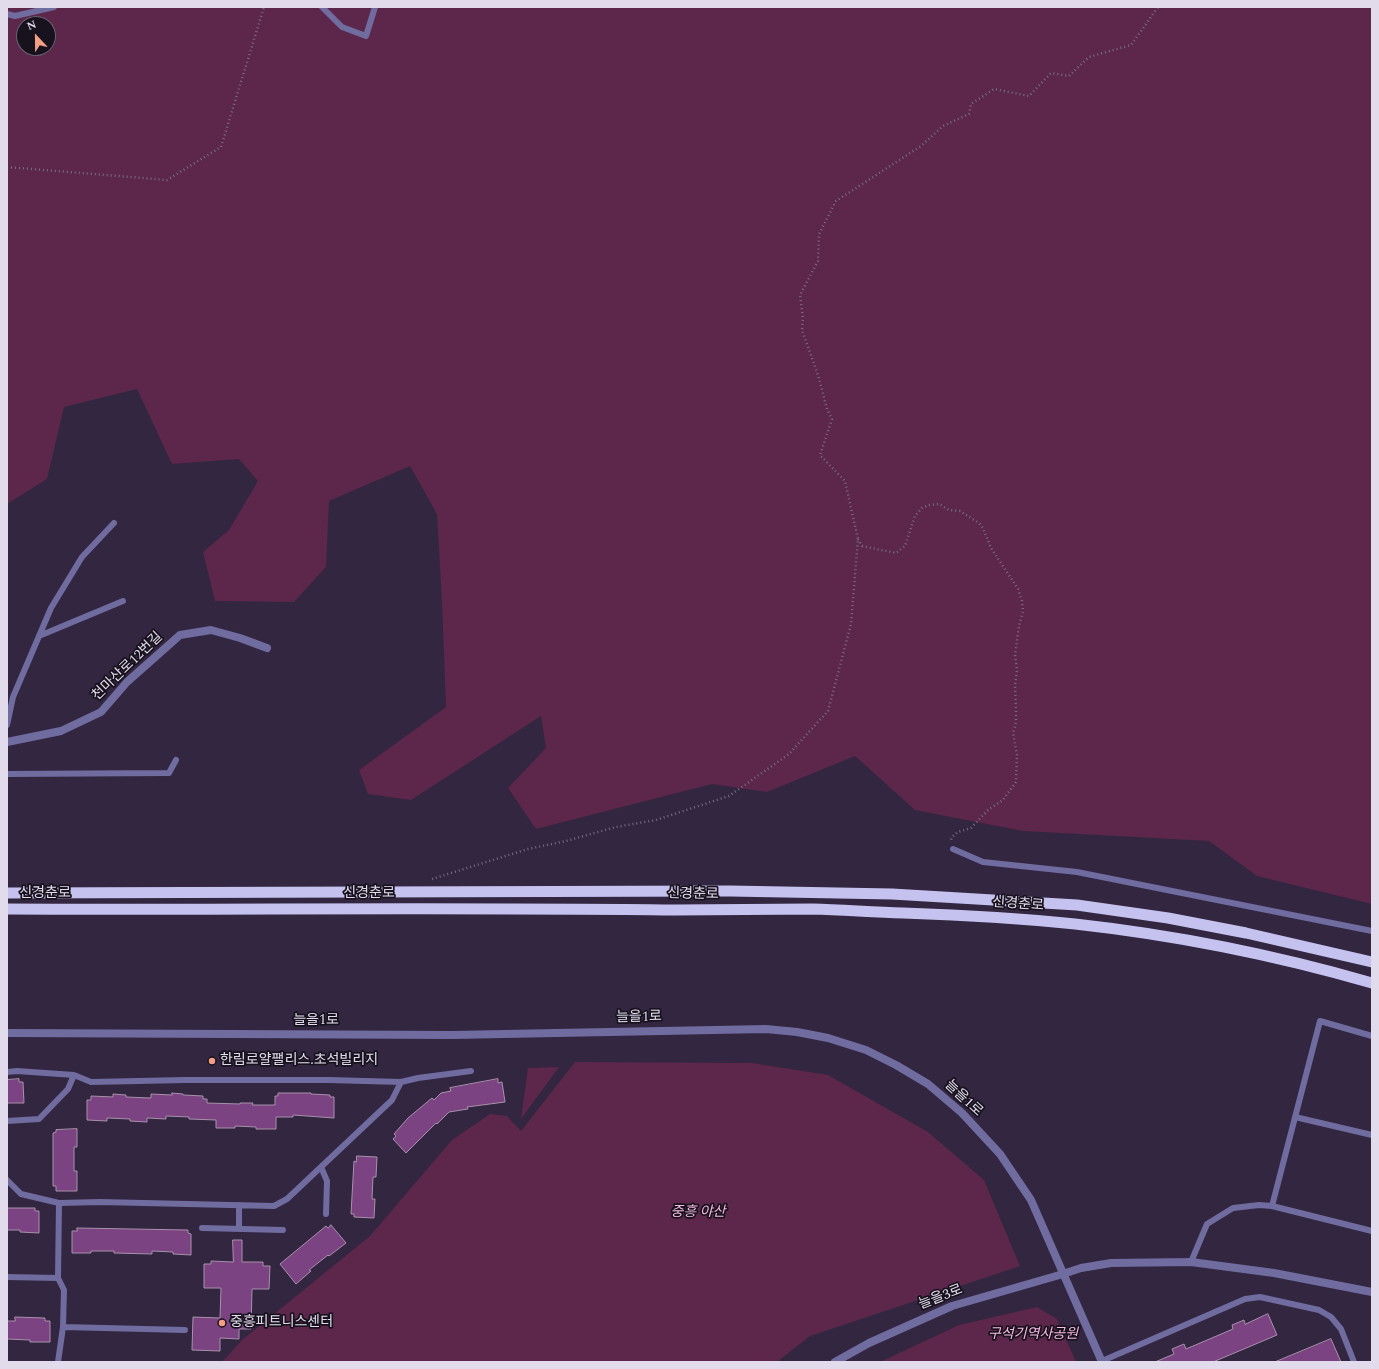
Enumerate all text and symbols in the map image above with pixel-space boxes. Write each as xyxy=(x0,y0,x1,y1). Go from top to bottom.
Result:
north arrow xyxy=(16,16,56,56)
text: N xyxy=(24,16,39,35)
street label: 천마산로12번길 xyxy=(89,629,167,705)
street label: 신경춘로 xyxy=(19,886,71,902)
street label: 신경춘로 xyxy=(343,886,395,902)
street label: 신경춘로 xyxy=(667,886,719,904)
street label: 신경춘로 xyxy=(992,895,1044,915)
street label: 늘을1로 xyxy=(616,1009,662,1027)
street label: 늘을1로 xyxy=(293,1013,339,1029)
place label: 한림로얄팰리스.초석빌리지 xyxy=(220,1053,378,1069)
marker: 한림로얄팰리스.초석빌리지 xyxy=(207,1056,217,1066)
street label: 늘을1로 xyxy=(941,1077,985,1121)
park label: 중흥 야산 xyxy=(671,1205,725,1221)
street label: 늘을3로 xyxy=(917,1282,965,1314)
place label: 중흥피트니스센터 xyxy=(230,1315,333,1331)
marker: 중흥피트니스센터 xyxy=(217,1318,227,1328)
park label: 구석기역사공원 xyxy=(988,1327,1078,1343)

